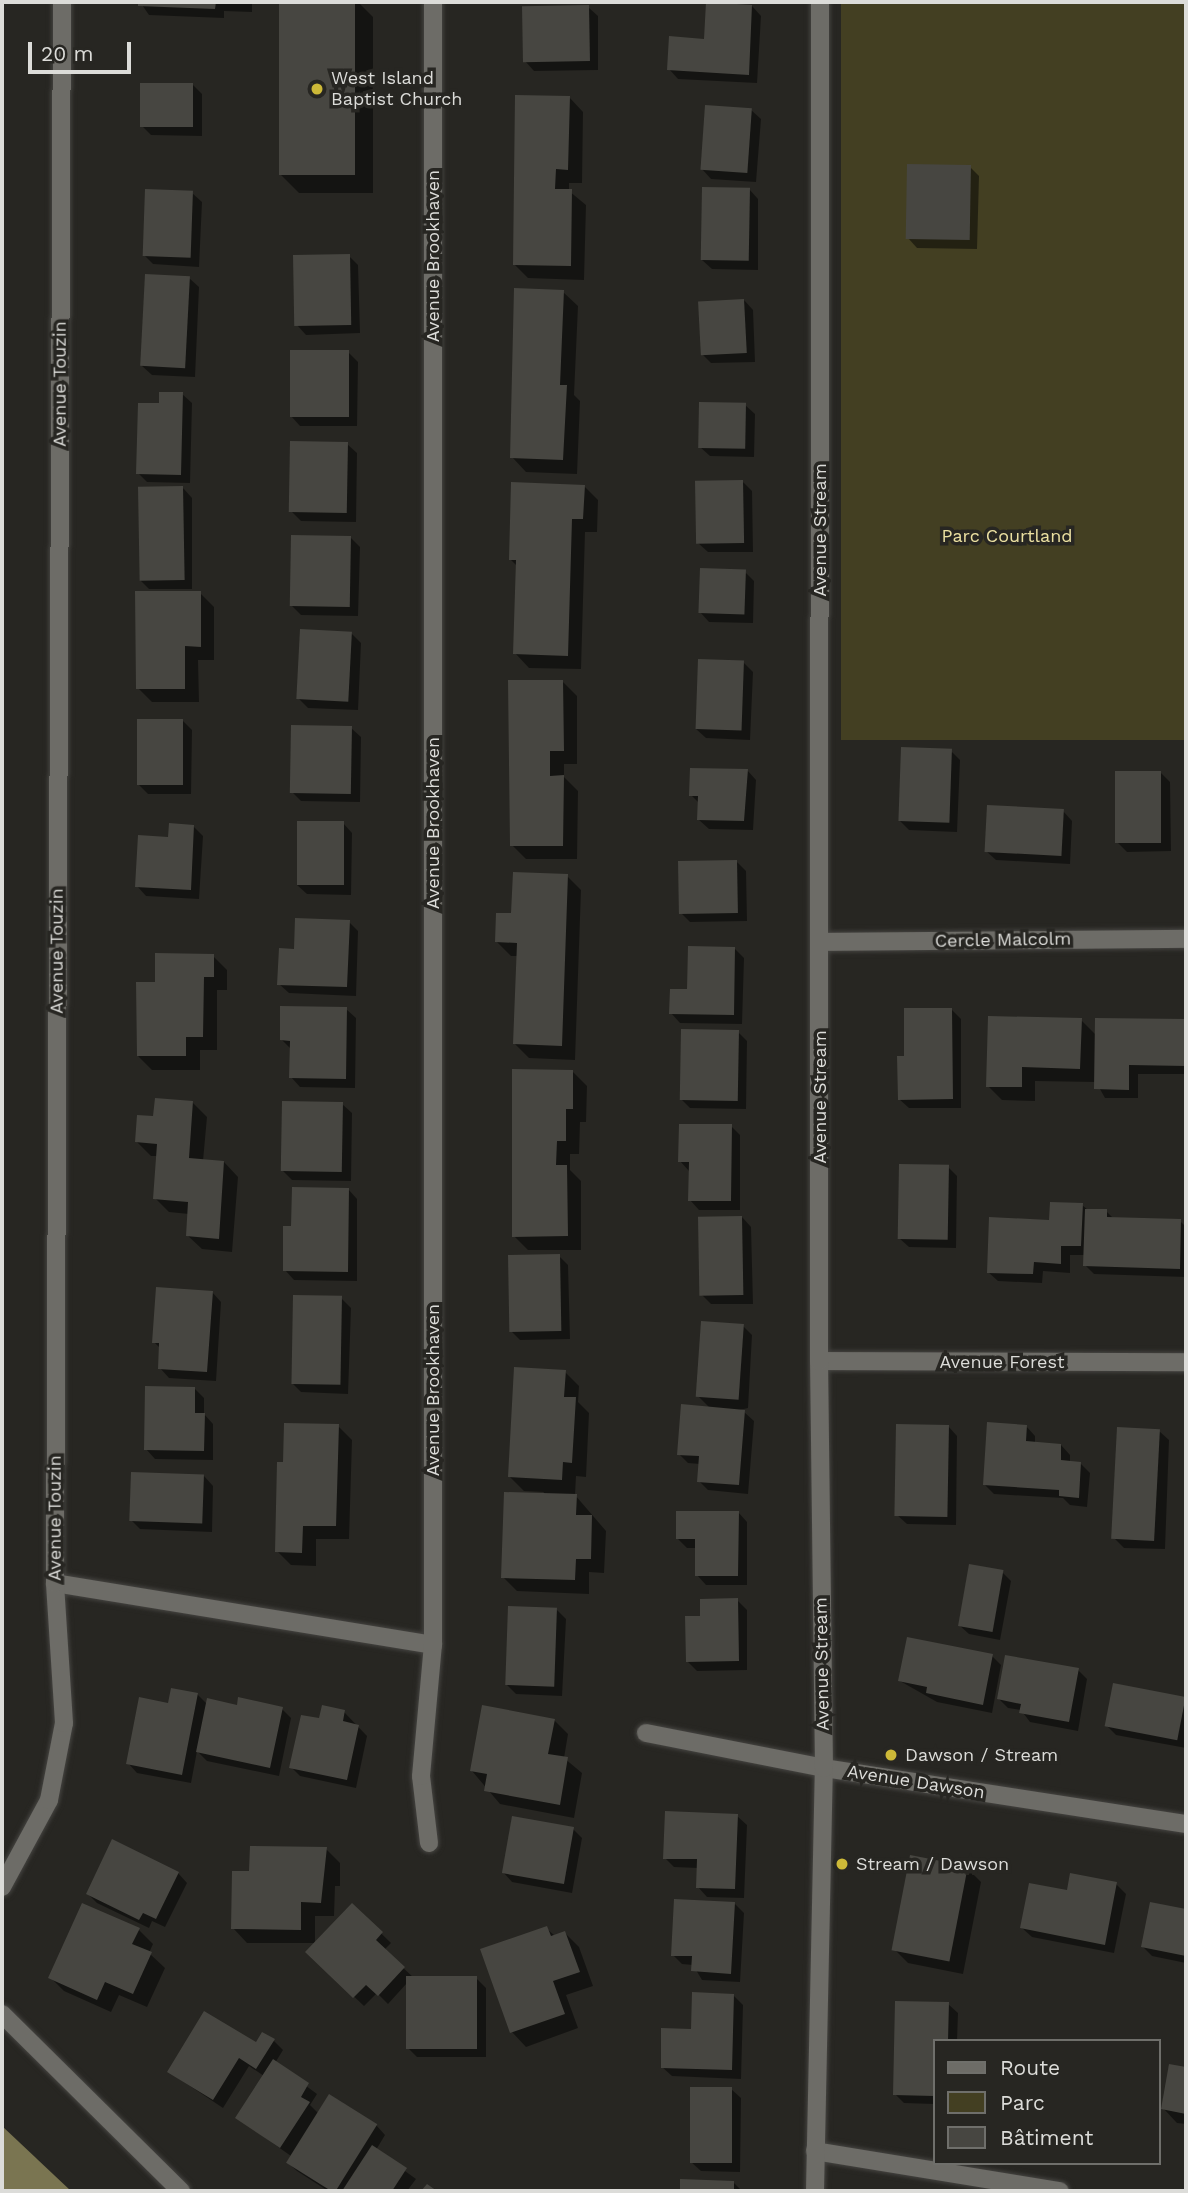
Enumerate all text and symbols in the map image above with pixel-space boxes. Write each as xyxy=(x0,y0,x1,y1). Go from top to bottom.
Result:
scale bar xyxy=(32,28,135,72)
text: 20 m xyxy=(41,41,93,66)
place label: West Island Baptist Church xyxy=(331,68,462,110)
marker: West Island Baptist Church xyxy=(309,81,325,97)
street label: Avenue Brookhaven xyxy=(422,170,444,342)
street label: Avenue Touzin xyxy=(49,321,71,447)
street label: Avenue Stream xyxy=(809,463,831,597)
park label: Parc Courtland xyxy=(941,525,1073,547)
street label: Avenue Brookhaven xyxy=(422,737,444,909)
street label: Avenue Touzin xyxy=(46,888,68,1014)
street label: Cercle Malcolm xyxy=(935,928,1071,952)
street label: Avenue Stream xyxy=(809,1030,831,1164)
street label: Avenue Brookhaven xyxy=(422,1304,444,1476)
street label: Avenue Forest xyxy=(939,1351,1065,1373)
street label: Avenue Touzin xyxy=(44,1455,66,1581)
street label: Avenue Stream xyxy=(810,1597,834,1731)
place label: Dawson / Stream xyxy=(905,1744,1058,1766)
marker: Dawson / Stream xyxy=(883,1747,899,1763)
street label: Avenue Dawson xyxy=(846,1760,986,1804)
place label: Stream / Dawson xyxy=(856,1853,1009,1875)
marker: Stream / Dawson xyxy=(834,1856,850,1872)
legend xyxy=(932,2039,1160,2165)
text: Route xyxy=(1000,2055,1060,2080)
text: Parc xyxy=(1000,2090,1045,2115)
text: Bâtiment xyxy=(1000,2125,1093,2150)

